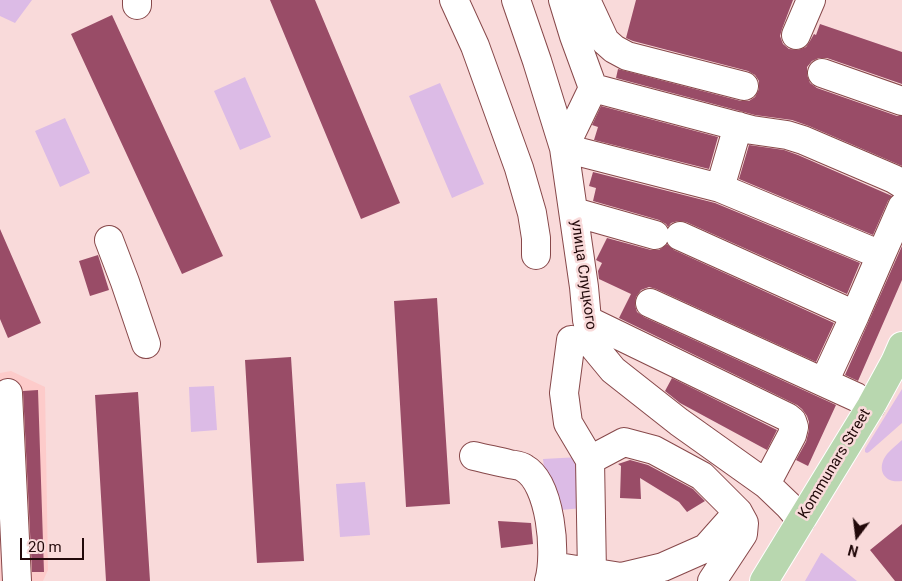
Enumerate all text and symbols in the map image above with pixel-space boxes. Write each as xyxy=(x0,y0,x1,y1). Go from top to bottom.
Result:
street label: улица Слуцкого xyxy=(566,219,600,331)
street label: Kommunars Street xyxy=(795,406,875,522)
north arrow xyxy=(832,511,882,561)
scale bar xyxy=(22,528,86,560)
text: 20 m xyxy=(28,538,62,556)
text: N xyxy=(846,541,860,559)

